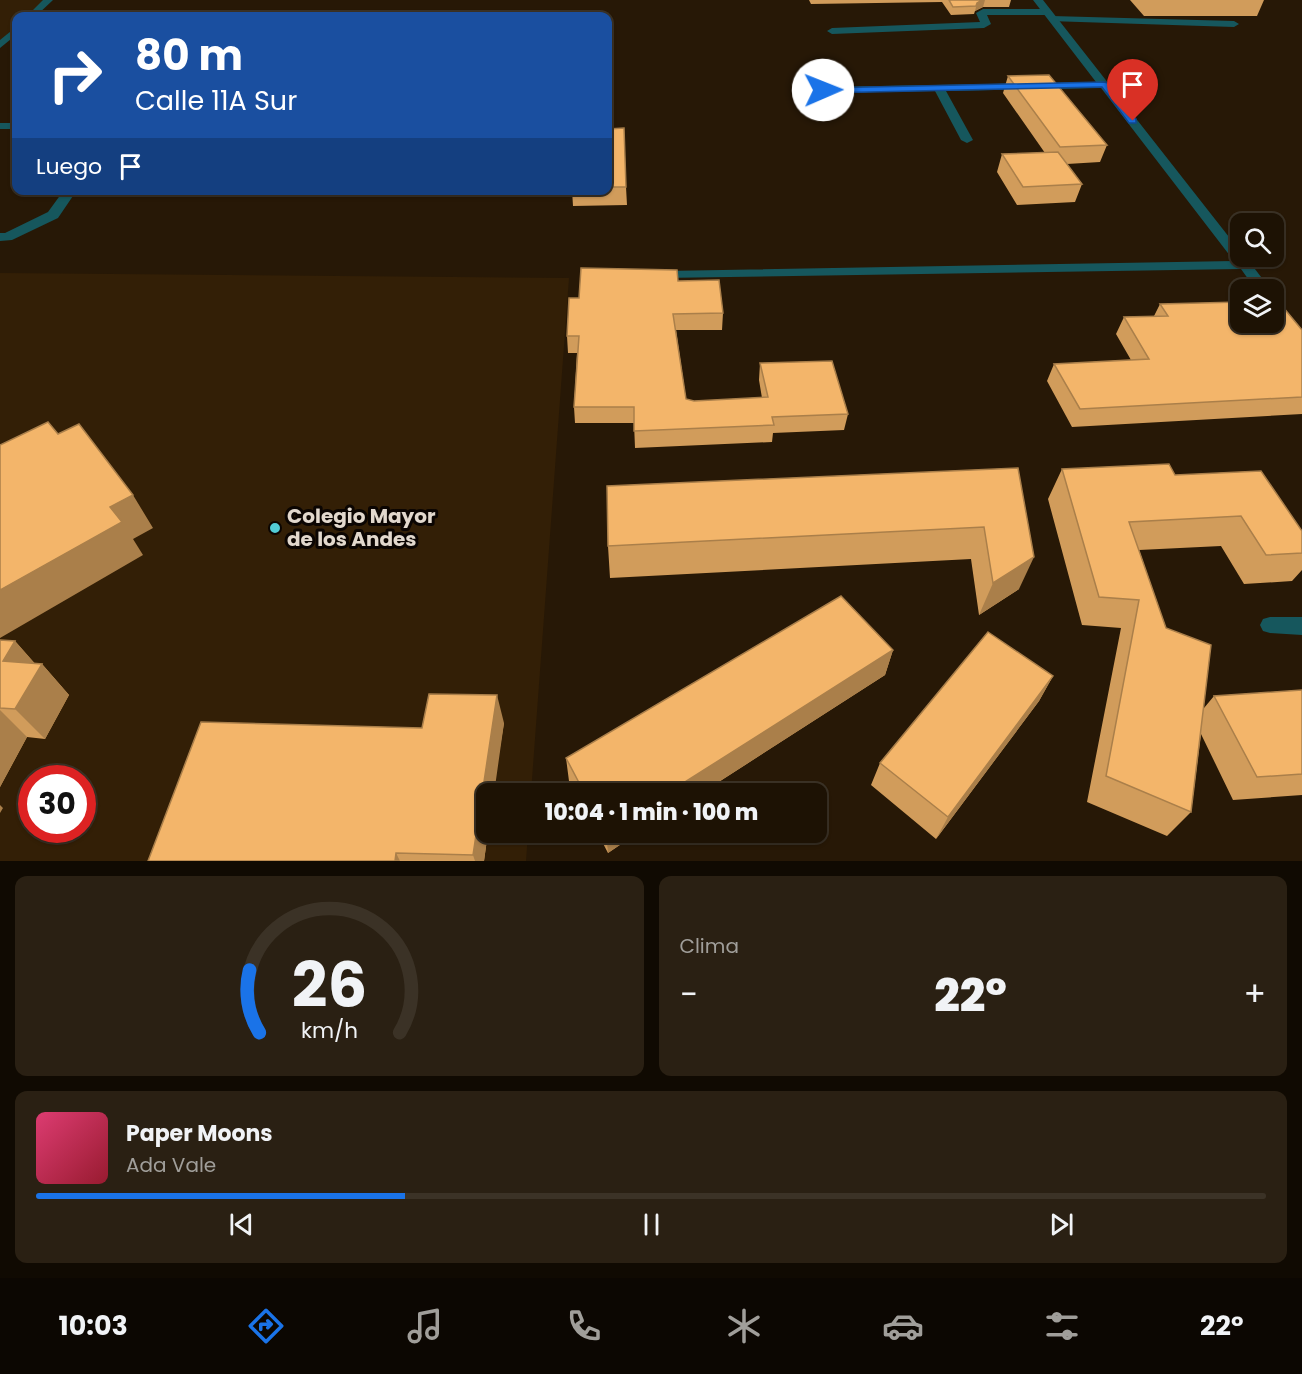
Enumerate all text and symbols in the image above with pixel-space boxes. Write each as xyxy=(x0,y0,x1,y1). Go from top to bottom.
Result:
text: 80 m xyxy=(135,26,243,85)
icon: right xyxy=(36,36,114,114)
position arrow xyxy=(791,58,855,122)
pin xyxy=(1107,59,1158,121)
icon: arrive xyxy=(1116,68,1149,101)
text: Calle 11A Sur xyxy=(135,82,297,119)
icon: arrive xyxy=(114,150,147,183)
text: Luego xyxy=(36,151,102,182)
map controls xyxy=(1230,213,1284,333)
button: search xyxy=(1230,213,1284,267)
button: layers xyxy=(1230,279,1284,333)
place label: Colegio Mayor de los Andes xyxy=(287,502,436,553)
marker: Colegio Mayor de los Andes xyxy=(268,521,282,535)
speed limit sign: 30 xyxy=(18,765,96,843)
text: 10:04 · 1 min · 100 m xyxy=(545,797,758,828)
text: Clima xyxy=(680,932,739,960)
text: 26 xyxy=(292,941,367,1029)
text: 22° xyxy=(934,964,1007,1027)
text: − xyxy=(680,971,698,1018)
text: + xyxy=(1243,971,1266,1018)
text: km/h xyxy=(301,1015,358,1046)
text: Paper Moons xyxy=(126,1118,273,1149)
text: Ada Vale xyxy=(126,1151,216,1179)
icon: previous xyxy=(225,1208,258,1241)
icon: pause xyxy=(635,1208,668,1241)
icon: next xyxy=(1045,1208,1078,1241)
icon: directions xyxy=(245,1305,287,1347)
icon: music xyxy=(404,1305,446,1347)
icon: phone xyxy=(563,1305,605,1347)
icon: climate xyxy=(723,1305,765,1347)
icon: car xyxy=(882,1305,924,1347)
icon: filters xyxy=(1041,1305,1083,1347)
text: 10:03 xyxy=(59,1307,128,1344)
text: 22° xyxy=(1200,1307,1243,1344)

